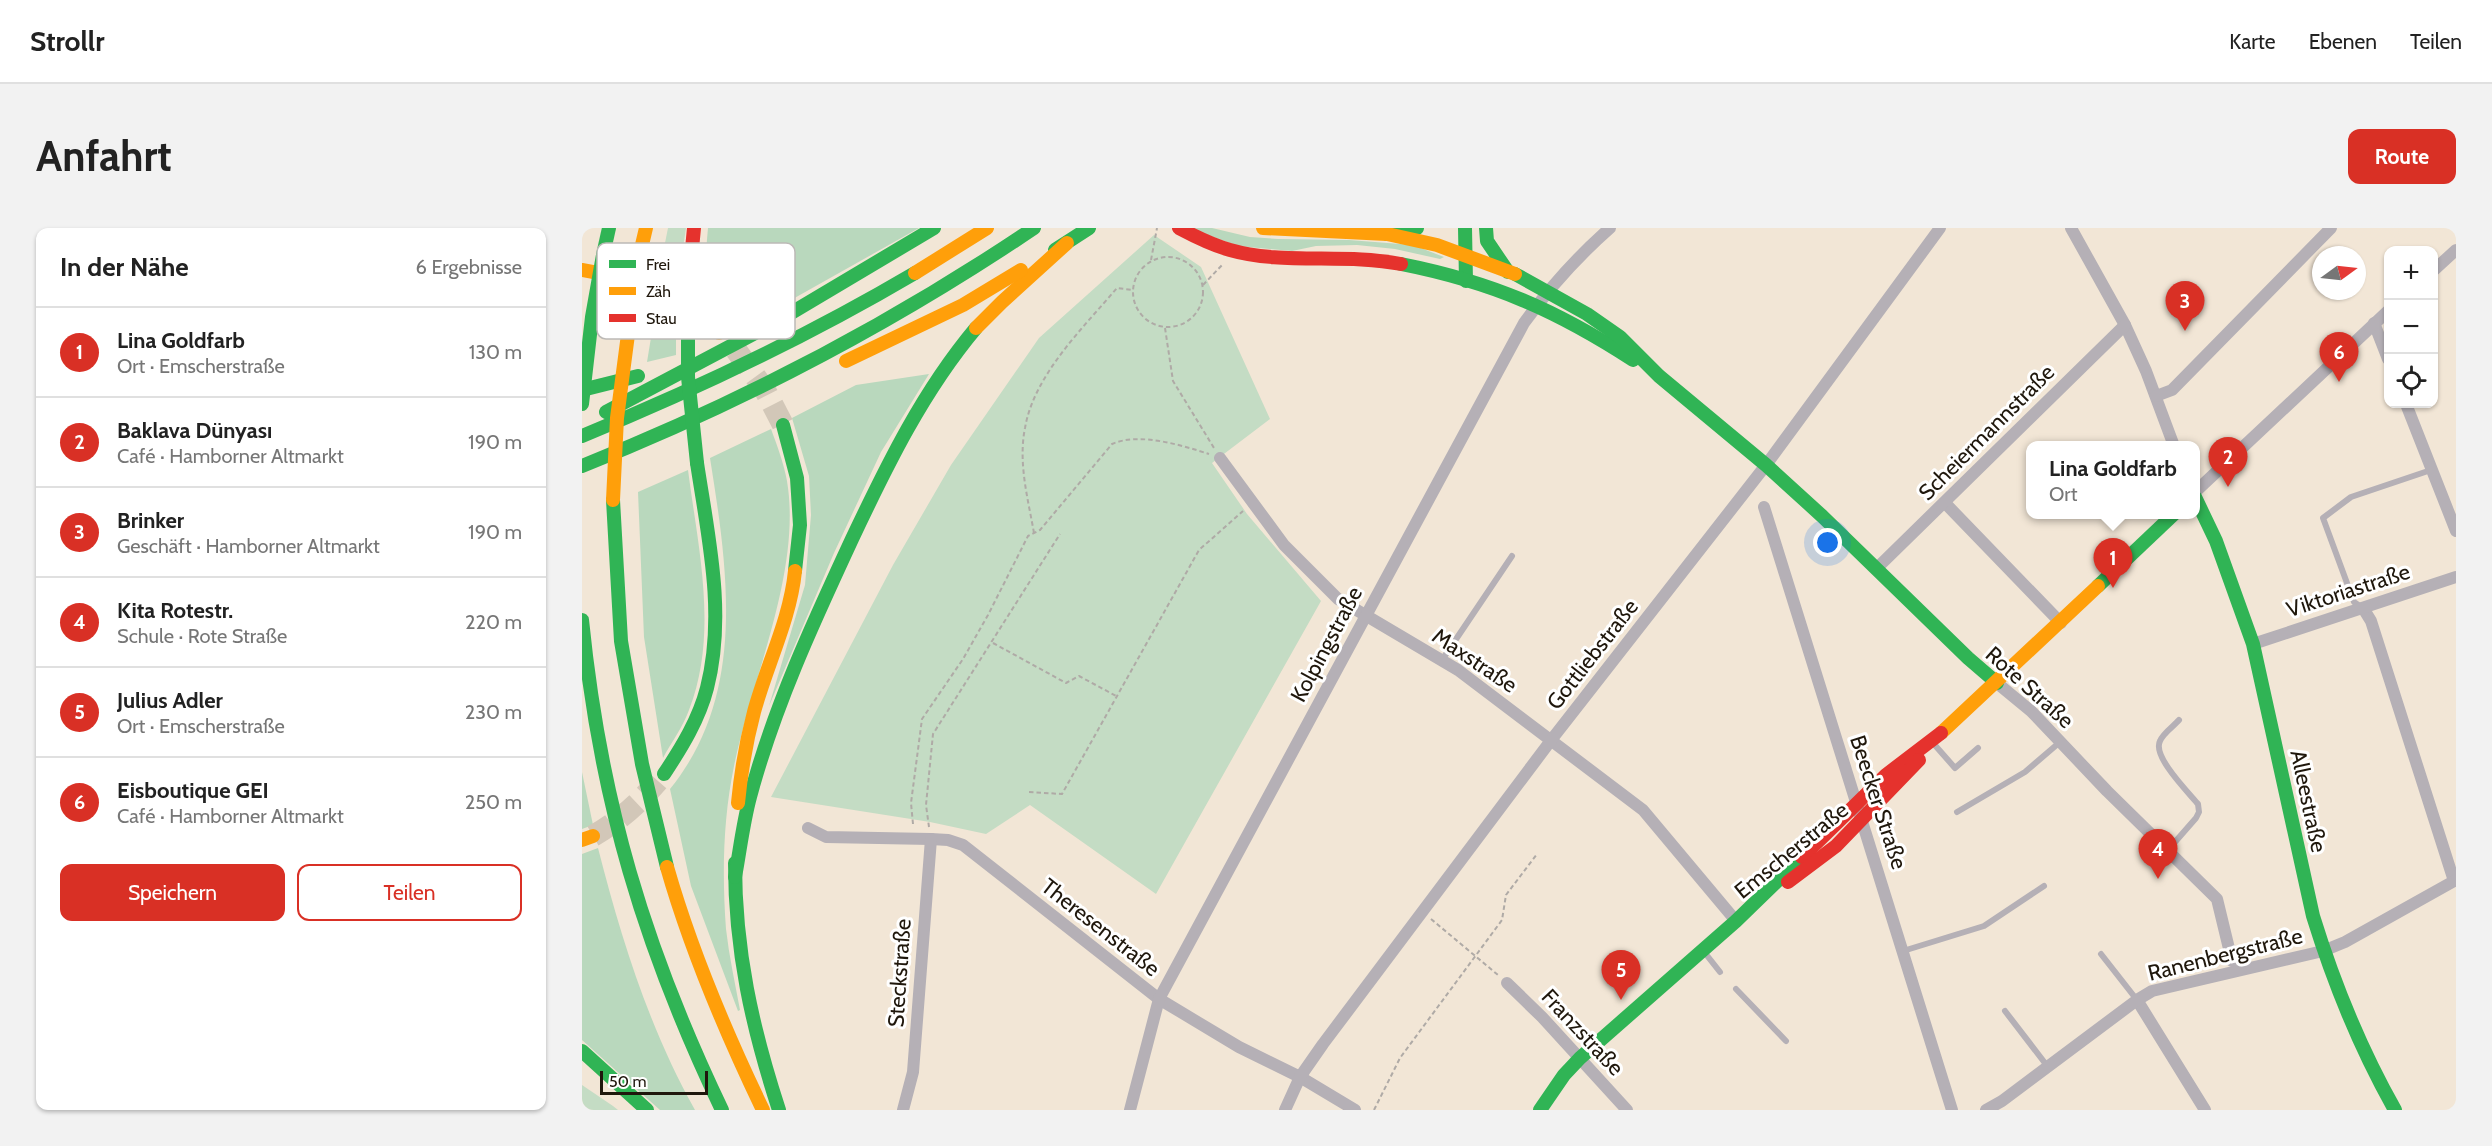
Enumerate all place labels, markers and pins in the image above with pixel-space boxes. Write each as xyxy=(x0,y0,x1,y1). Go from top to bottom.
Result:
pin: 3 xyxy=(2166,282,2204,331)
pin: 6 xyxy=(2320,332,2358,382)
pin: 2 xyxy=(2208,438,2248,487)
pin: 1 xyxy=(2094,538,2132,588)
pin: 4 xyxy=(2138,830,2178,879)
pin: 5 xyxy=(1602,950,1640,1000)

